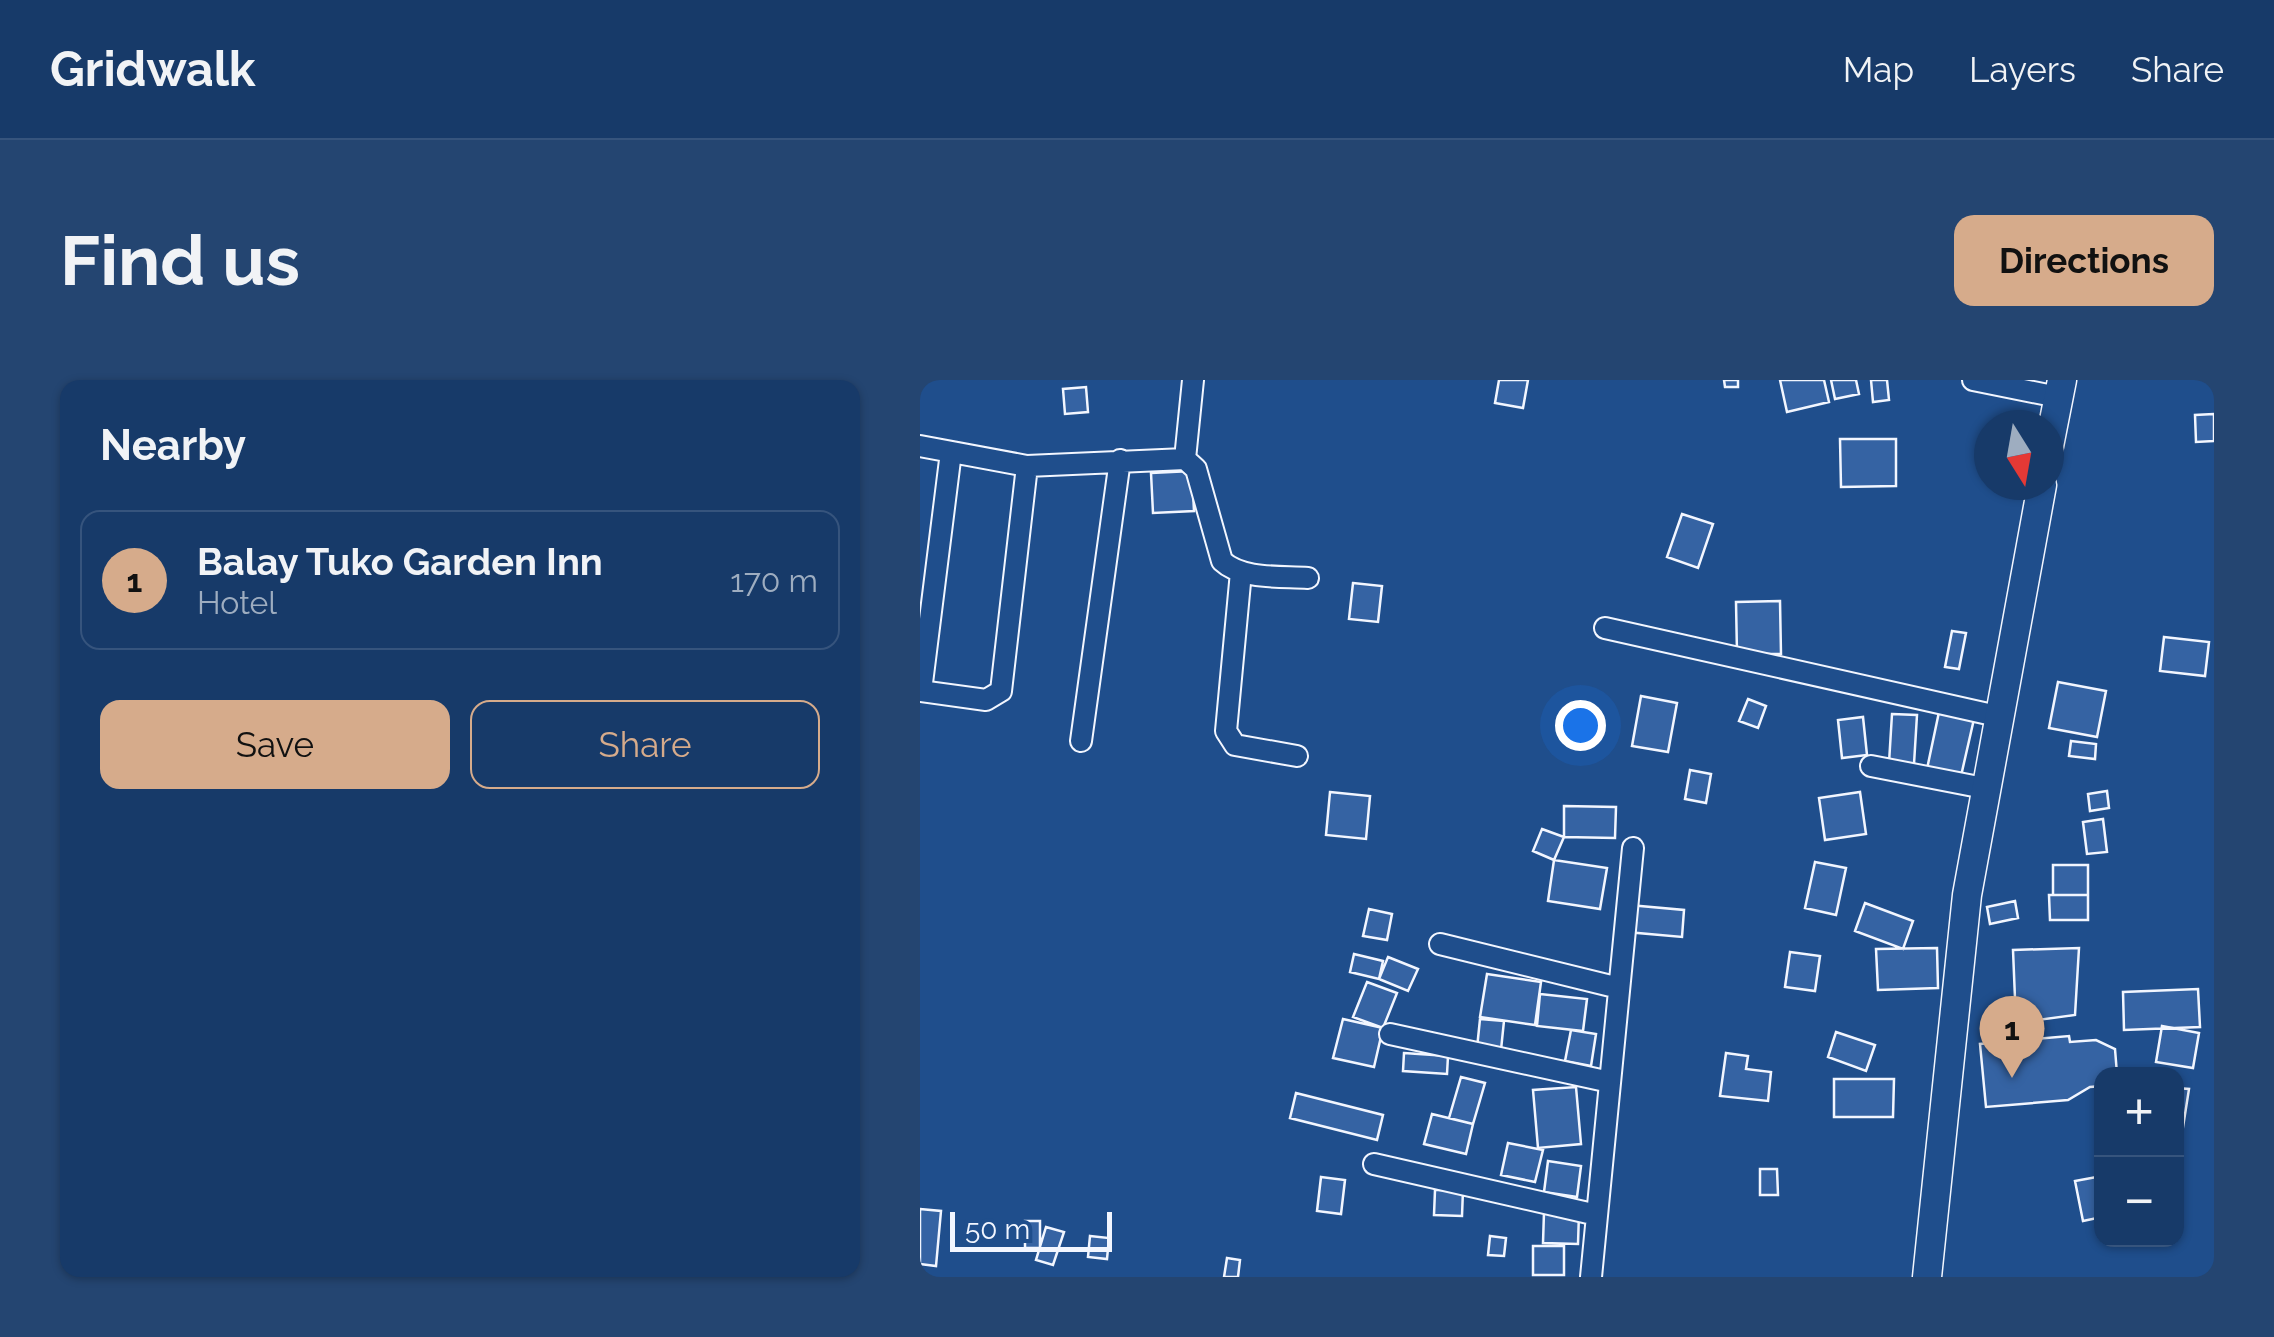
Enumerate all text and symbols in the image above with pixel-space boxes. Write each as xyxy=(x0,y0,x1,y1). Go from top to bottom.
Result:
text: Gridwalk xyxy=(50,41,256,97)
text: Map xyxy=(1843,49,1914,90)
text: Layers xyxy=(1969,49,2076,90)
text: Share xyxy=(2131,49,2224,90)
button: Directions xyxy=(1954,215,2214,306)
text: Find us xyxy=(60,219,300,301)
north arrow xyxy=(1974,410,2064,500)
text: Nearby xyxy=(100,421,246,470)
text: Balay Tuko Garden Inn xyxy=(197,539,603,584)
text: 1 xyxy=(127,562,142,599)
text: 170 m xyxy=(730,562,818,599)
text: Hotel xyxy=(197,584,277,621)
button: Save xyxy=(100,700,450,789)
button: Share xyxy=(470,700,820,789)
your location xyxy=(1555,700,1606,751)
pin: 1 xyxy=(1980,996,2044,1078)
map controls xyxy=(2094,1067,2184,1247)
button: + xyxy=(2094,1067,2184,1157)
button: − xyxy=(2094,1157,2184,1247)
scale bar xyxy=(950,1207,1112,1251)
text: 50 m xyxy=(965,1213,1030,1246)

